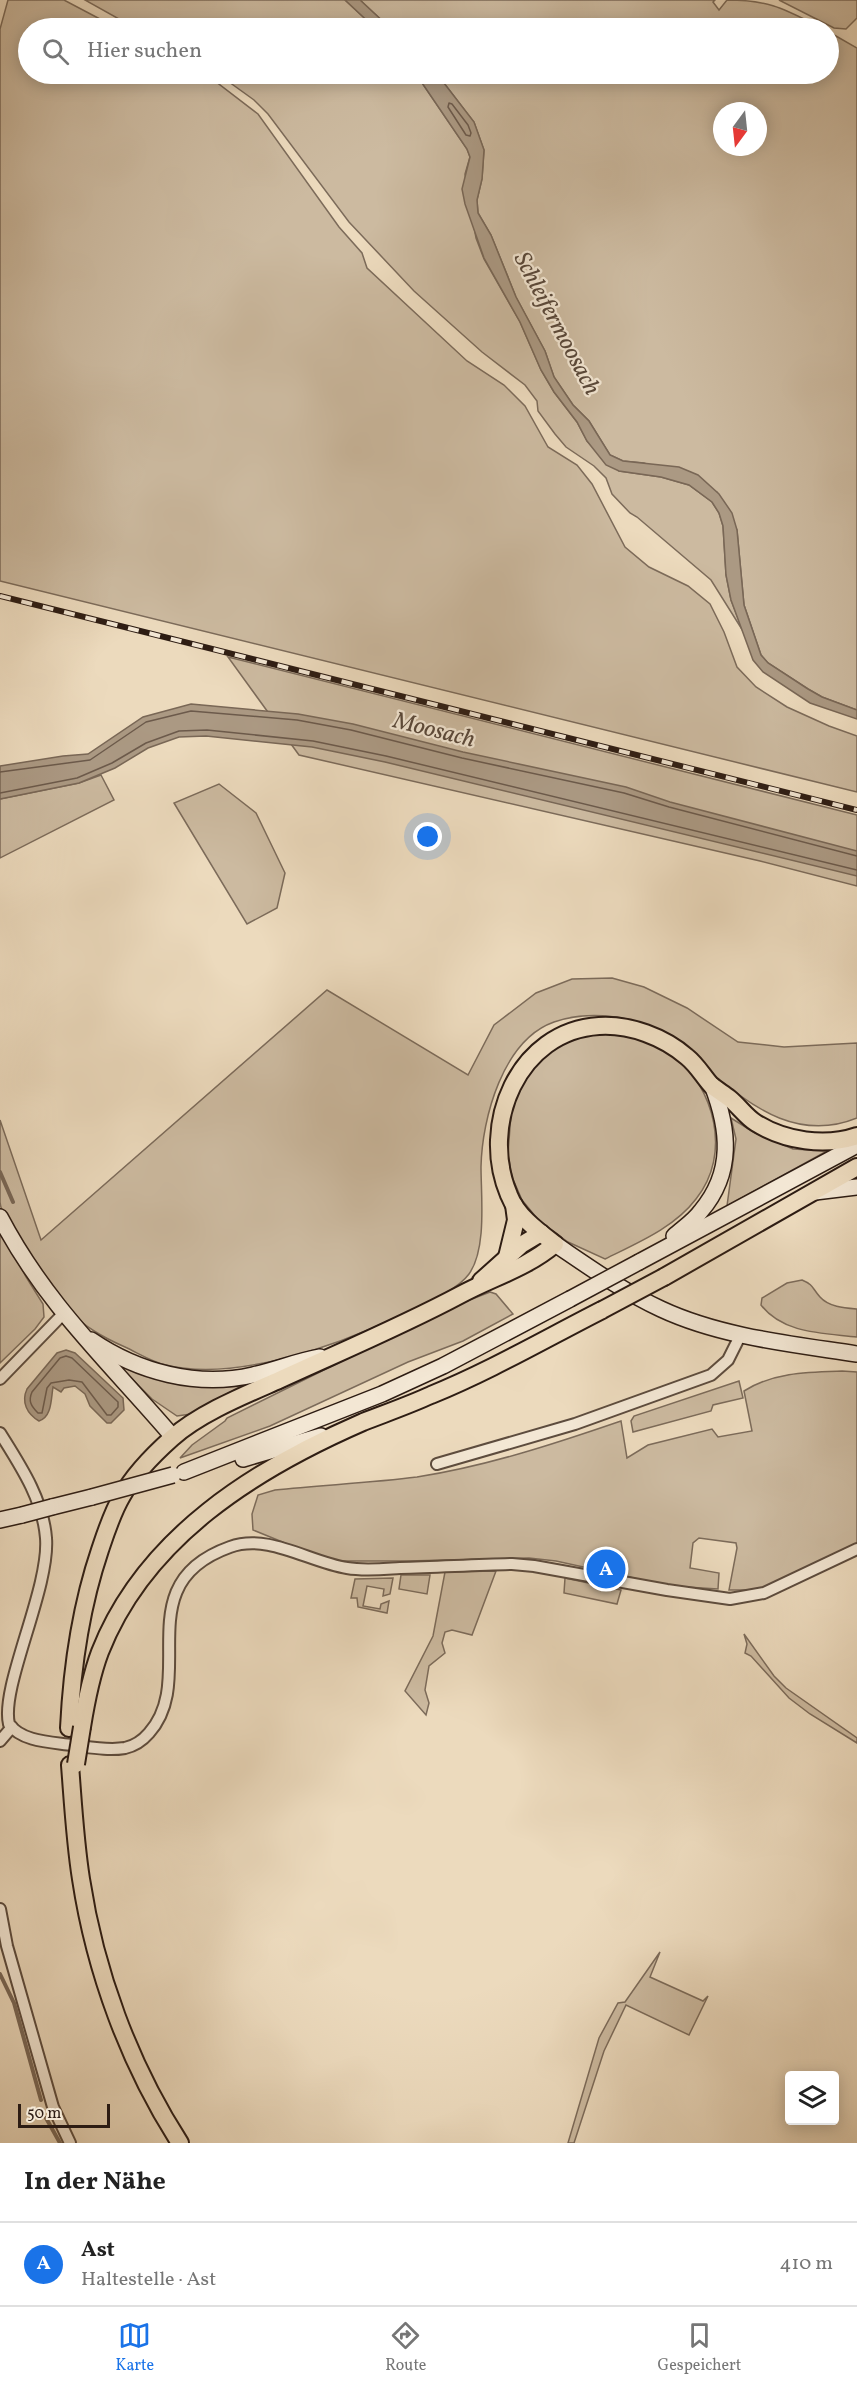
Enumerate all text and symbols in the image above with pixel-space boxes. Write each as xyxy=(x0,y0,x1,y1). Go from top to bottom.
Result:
search box xyxy=(18,18,839,84)
icon: search xyxy=(39,35,72,68)
text: Hier suchen xyxy=(87,36,202,67)
north arrow xyxy=(713,102,767,156)
water label: Schleifermoosach xyxy=(504,246,608,402)
water label: Moosach xyxy=(389,704,478,758)
your location xyxy=(413,822,442,851)
pin: A xyxy=(586,1546,626,1592)
map controls xyxy=(785,2071,839,2125)
button: layers xyxy=(785,2071,839,2125)
scale bar xyxy=(18,2101,110,2128)
text: 50 m xyxy=(27,2103,61,2125)
text: In der Nähe xyxy=(24,2164,166,2200)
text: Ast xyxy=(81,2235,115,2266)
text: A xyxy=(36,2250,51,2278)
text: 410 m xyxy=(780,2250,833,2278)
text: Haltestelle · Ast xyxy=(81,2266,216,2294)
tab: Karte xyxy=(116,2319,154,2377)
tab: Route xyxy=(385,2319,426,2377)
tab: Gespeichert xyxy=(658,2319,741,2377)

